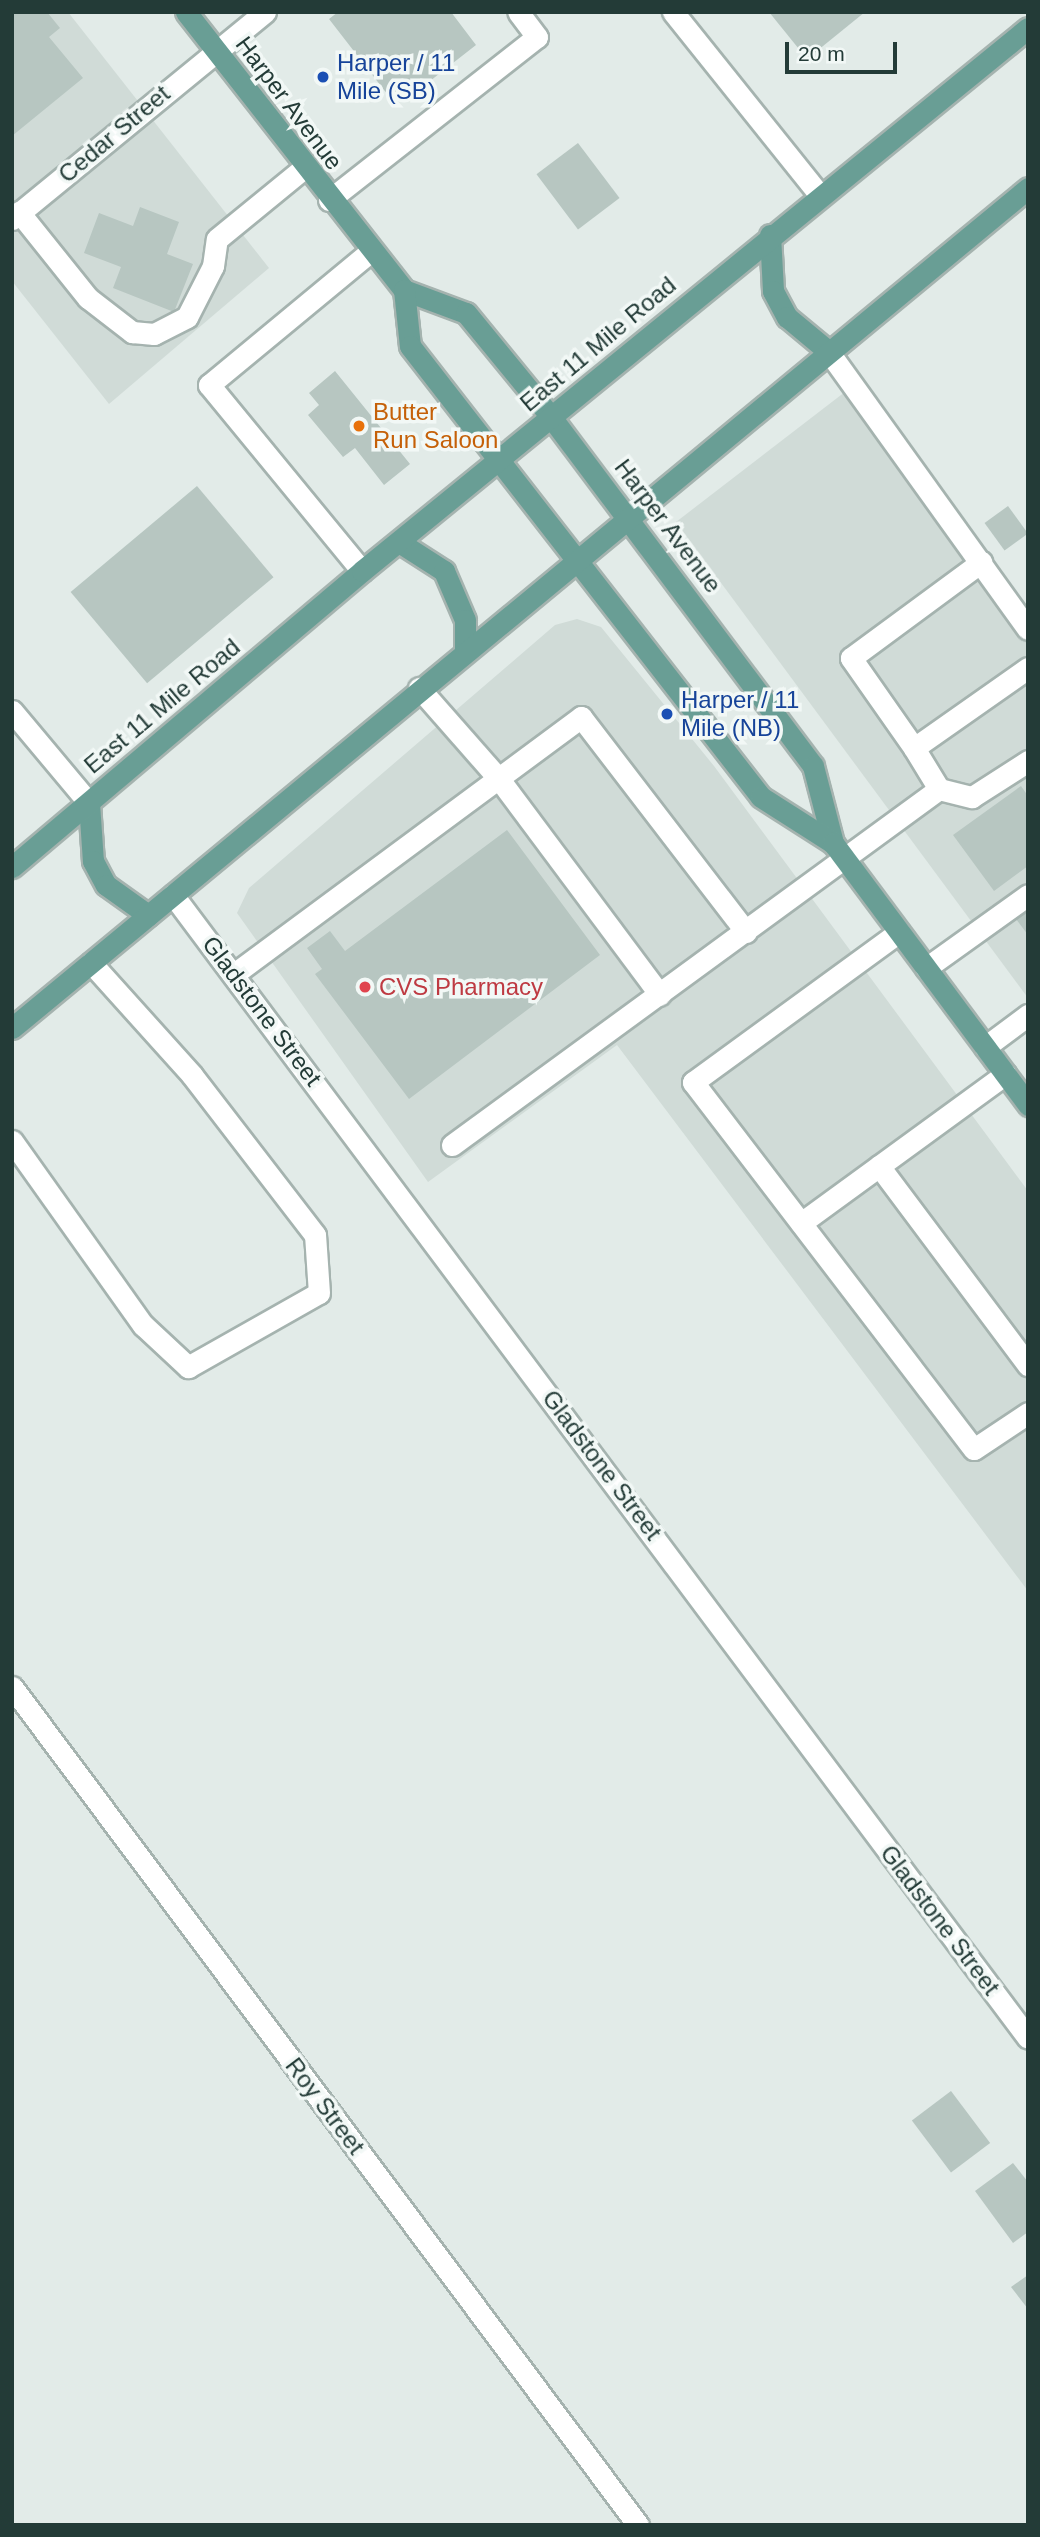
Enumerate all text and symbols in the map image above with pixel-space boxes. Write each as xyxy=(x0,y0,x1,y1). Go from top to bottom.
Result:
scale bar xyxy=(788,28,900,72)
street label: Harper Avenue xyxy=(229,30,349,176)
text: 20 m xyxy=(798,42,845,65)
place label: Harper / 11 Mile (SB) xyxy=(337,49,455,105)
marker: Harper / 11 Mile (SB) xyxy=(315,69,331,85)
street label: Cedar Street xyxy=(53,79,175,189)
street label: East 11 Mile Road xyxy=(514,271,682,417)
place label: Butter Run Saloon xyxy=(373,398,498,454)
marker: Butter Run Saloon xyxy=(351,418,367,434)
street label: Harper Avenue xyxy=(608,453,728,599)
street label: East 11 Mile Road xyxy=(78,633,246,779)
place label: Harper / 11 Mile (NB) xyxy=(681,686,799,742)
marker: Harper / 11 Mile (NB) xyxy=(659,706,675,722)
street label: Gladstone Street xyxy=(196,930,328,1092)
place label: CVS Pharmacy xyxy=(379,973,543,1001)
marker: CVS Pharmacy xyxy=(357,979,373,995)
street label: Gladstone Street xyxy=(536,1384,668,1546)
street label: Gladstone Street xyxy=(874,1839,1006,2001)
street label: Roy Street xyxy=(279,2052,371,2160)

